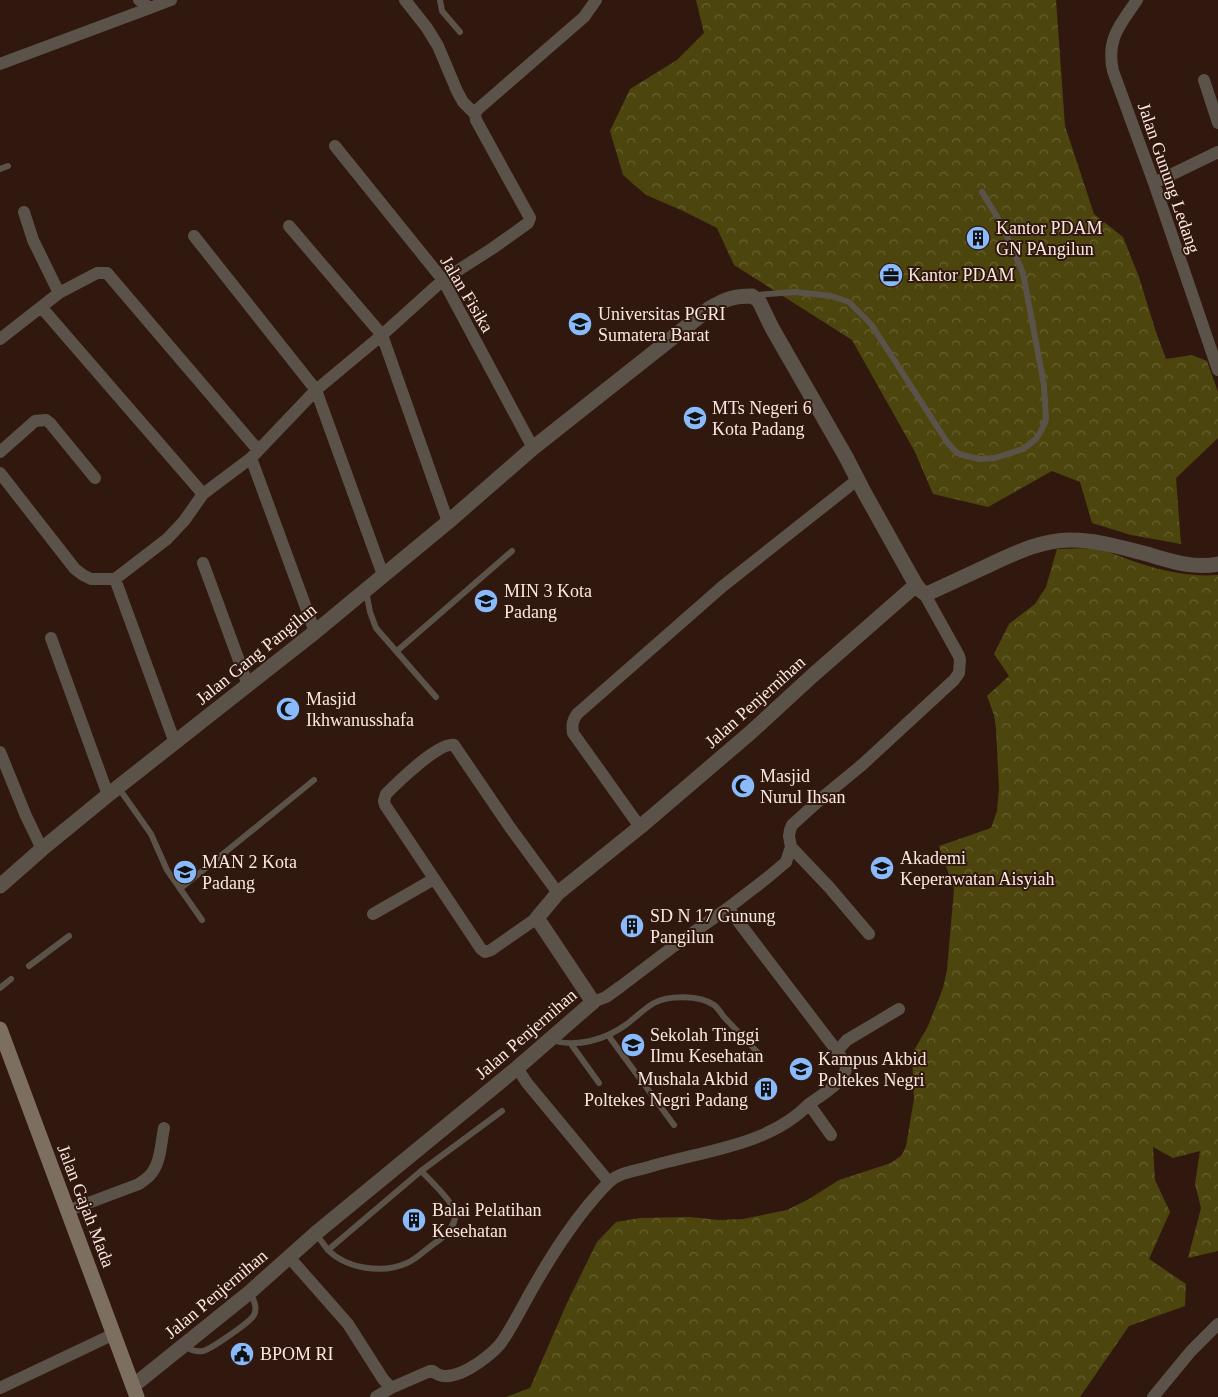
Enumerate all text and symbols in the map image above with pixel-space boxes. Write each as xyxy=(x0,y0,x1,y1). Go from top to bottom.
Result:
street label: Jalan Gunung Ledang xyxy=(1134,100,1204,256)
place label: Kantor PDAM GN PAngilun xyxy=(996,218,1103,259)
building icon: Kantor PDAM GN PAngilun xyxy=(965,225,991,251)
street label: Jalan Fisika xyxy=(436,252,498,336)
office icon: Kantor PDAM xyxy=(878,262,904,288)
place label: Kantor PDAM xyxy=(908,265,1015,285)
place label: Universitas PGRI Sumatera Barat xyxy=(598,304,726,345)
school or university icon: Universitas PGRI Sumatera Barat xyxy=(567,311,593,337)
place label: MTs Negeri 6 Kota Padang xyxy=(712,398,812,439)
school or university icon: MTs Negeri 6 Kota Padang xyxy=(682,405,708,431)
place label: MIN 3 Kota Padang xyxy=(504,581,592,622)
school or university icon: MIN 3 Kota Padang xyxy=(473,588,499,614)
street label: Jalan Gang Pangilun xyxy=(192,599,320,709)
street label: Jalan Penjernihan xyxy=(701,652,809,752)
place label: Masjid Ikhwanusshafa xyxy=(306,689,414,730)
mosque icon: Masjid Ikhwanusshafa xyxy=(275,696,301,722)
place label: Masjid Nurul Ihsan xyxy=(760,766,845,807)
mosque icon: Masjid Nurul Ihsan xyxy=(730,773,756,799)
place label: Akademi Keperawatan Aisyiah xyxy=(900,848,1054,889)
place label: MAN 2 Kota Padang xyxy=(202,852,297,893)
school or university icon: Akademi Keperawatan Aisyiah xyxy=(869,855,895,881)
school or university icon: MAN 2 Kota Padang xyxy=(172,859,198,885)
place label: SD N 17 Gunung Pangilun xyxy=(650,906,776,947)
building icon: SD N 17 Gunung Pangilun xyxy=(619,913,645,939)
street label: Jalan Penjernihan xyxy=(471,985,581,1083)
place label: Sekolah Tinggi Ilmu Kesehatan xyxy=(650,1025,763,1066)
school or university icon: Sekolah Tinggi Ilmu Kesehatan xyxy=(620,1032,646,1058)
place label: Kampus Akbid Poltekes Negri xyxy=(818,1049,927,1090)
school or university icon: Kampus Akbid Poltekes Negri xyxy=(788,1056,814,1082)
place label: Mushala Akbid Poltekes Negri Padang xyxy=(584,1069,748,1110)
building icon: Mushala Akbid Poltekes Negri Padang xyxy=(753,1076,779,1102)
street label: Jalan Gajah Mada xyxy=(53,1142,119,1270)
place label: Balai Pelatihan Kesehatan xyxy=(432,1200,541,1241)
building icon: Balai Pelatihan Kesehatan xyxy=(401,1207,427,1233)
street label: Jalan Penjernihan xyxy=(161,1245,271,1343)
public building icon: BPOM RI xyxy=(229,1341,255,1367)
place label: BPOM RI xyxy=(260,1344,334,1364)

